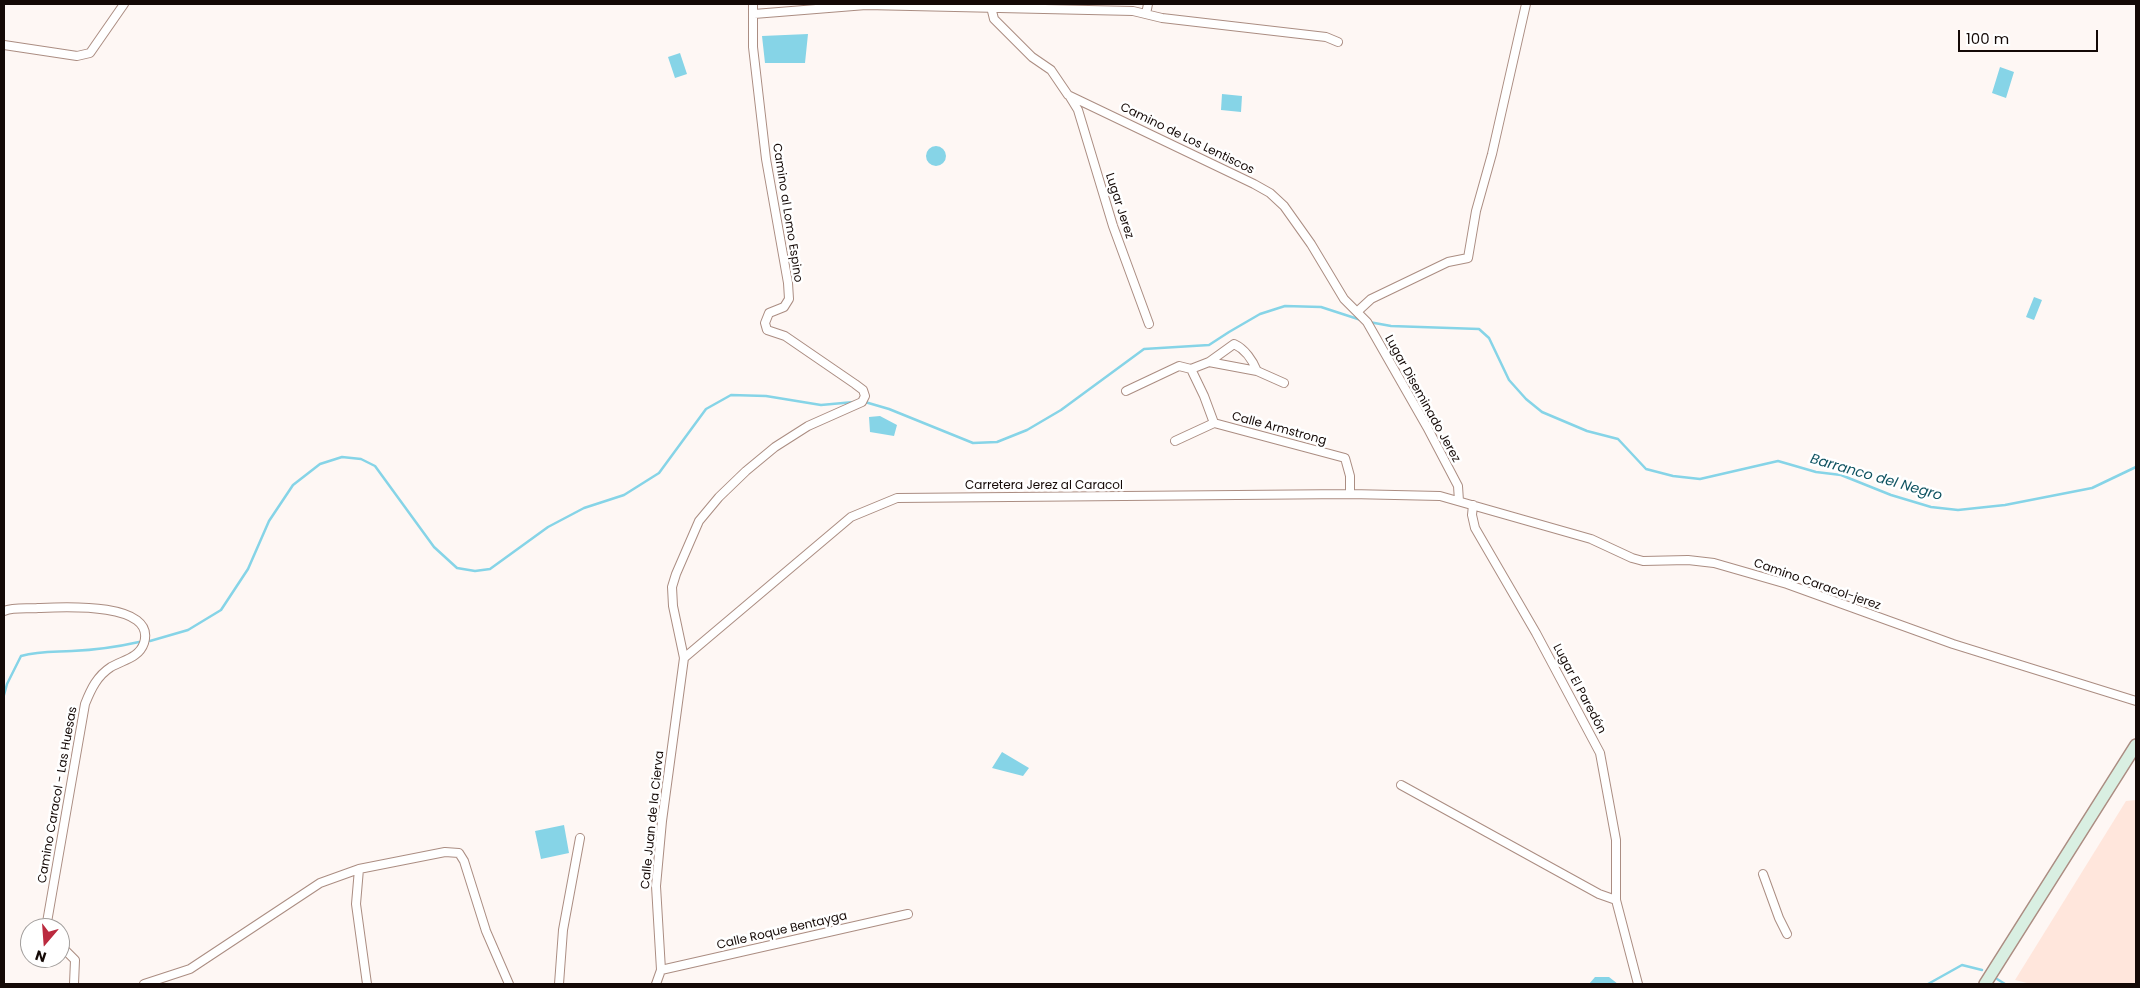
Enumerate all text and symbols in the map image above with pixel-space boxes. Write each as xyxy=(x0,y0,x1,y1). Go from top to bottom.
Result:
scale bar xyxy=(1960,20,2100,52)
text: 100 m xyxy=(1966,28,2009,49)
street label: Camino de Los Lentiscos xyxy=(1118,100,1256,178)
street label: Camino al Lomo Espino xyxy=(769,143,805,283)
street label: Lugar Jerez xyxy=(1102,171,1136,241)
street label: Lugar Diseminado Jerez xyxy=(1381,333,1463,465)
street label: Calle Armstrong xyxy=(1230,409,1328,449)
water label: Barranco del Negro xyxy=(1808,451,1944,505)
street label: Carretera Jerez al Caracol xyxy=(965,479,1123,493)
street label: Camino Caracol-jerez xyxy=(1752,556,1882,614)
street label: Lugar El Paredón xyxy=(1549,642,1609,736)
street label: Camino Caracol - Las Huesas xyxy=(35,706,81,884)
street label: Calle Juan de la Cierva xyxy=(639,750,667,890)
street label: Calle Roque Bentayga xyxy=(715,909,849,953)
north arrow xyxy=(20,918,70,968)
text: N xyxy=(33,945,49,967)

